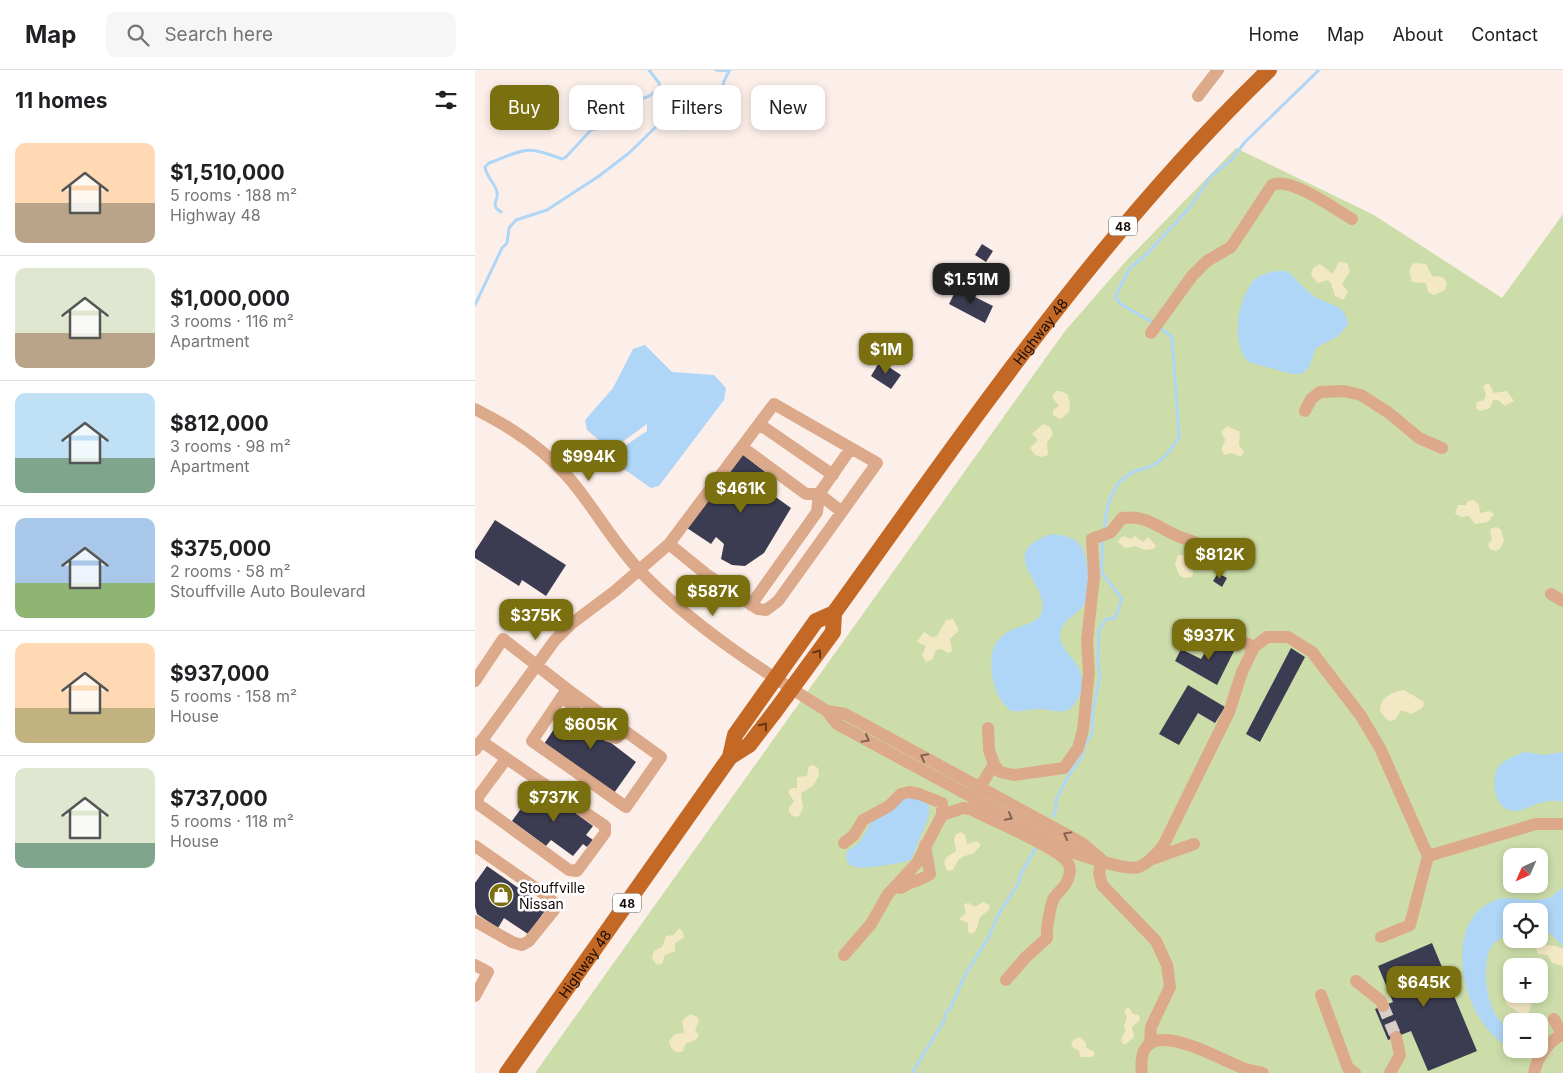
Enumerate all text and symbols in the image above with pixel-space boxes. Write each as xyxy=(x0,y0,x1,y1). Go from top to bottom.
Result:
search box xyxy=(106,12,456,57)
text: Map xyxy=(25,20,76,49)
icon: search xyxy=(124,21,152,49)
text: Search here xyxy=(164,23,273,46)
text: Home xyxy=(1249,24,1299,45)
text: Map xyxy=(1327,24,1364,45)
text: About xyxy=(1392,24,1443,45)
text: Contact xyxy=(1471,24,1538,45)
chip: Buy xyxy=(490,85,559,130)
chip: Rent xyxy=(569,85,643,130)
chip: Filters xyxy=(653,85,741,130)
chip: New xyxy=(751,85,825,130)
icon: filters xyxy=(432,86,460,114)
text: 11 homes xyxy=(15,88,107,113)
text: $1,510,000 xyxy=(170,160,285,185)
icon: home xyxy=(55,163,115,223)
text: 5 rooms · 188 m² xyxy=(170,185,297,205)
text: Highway 48 xyxy=(170,205,261,225)
road number: 48 xyxy=(1109,216,1137,236)
pin: $1.51M xyxy=(930,262,1012,305)
text: $1.51M xyxy=(944,269,998,289)
text: $1,000,000 xyxy=(170,286,290,311)
icon: home xyxy=(55,288,115,348)
street label: Highway 48 xyxy=(1009,294,1071,368)
text: 3 rooms · 116 m² xyxy=(170,311,294,331)
text: Apartment xyxy=(170,331,250,351)
pin: $1M xyxy=(862,332,910,375)
text: $1M xyxy=(870,339,902,359)
text: $812,000 xyxy=(170,411,269,436)
icon: home xyxy=(55,413,115,473)
text: 3 rooms · 98 m² xyxy=(170,436,291,456)
pin: $994K xyxy=(554,440,624,482)
text: $994K xyxy=(562,446,616,466)
text: Apartment xyxy=(170,456,250,476)
pin: $461K xyxy=(706,472,776,514)
text: $461K xyxy=(716,478,766,498)
text: $375,000 xyxy=(170,536,271,561)
icon: home xyxy=(55,538,115,598)
pin: $812K xyxy=(1185,538,1255,580)
text: $812K xyxy=(1195,544,1245,564)
text: 2 rooms · 58 m² xyxy=(170,561,290,581)
pin: $587K xyxy=(678,574,748,617)
text: Stouffville Auto Boulevard xyxy=(170,581,366,601)
text: $587K xyxy=(687,581,739,601)
pin: $375K xyxy=(501,598,571,641)
text: $375K xyxy=(510,605,562,625)
pin: $937K xyxy=(1174,618,1244,661)
text: $937K xyxy=(1183,625,1235,645)
one-way arrow xyxy=(812,649,821,658)
text: $937,000 xyxy=(170,661,269,686)
icon: home xyxy=(55,663,115,723)
text: 5 rooms · 158 m² xyxy=(170,686,297,706)
text: House xyxy=(170,706,219,726)
pin: $605K xyxy=(556,708,626,750)
text: $605K xyxy=(564,714,618,734)
one-way arrow xyxy=(758,722,767,732)
one-way arrow xyxy=(860,733,869,743)
one-way arrow xyxy=(921,753,930,763)
pin: $737K xyxy=(519,780,589,823)
text: $737,000 xyxy=(170,786,268,811)
text: $737K xyxy=(529,787,579,807)
icon: home xyxy=(55,788,115,848)
text: 5 rooms · 118 m² xyxy=(170,811,294,831)
one-way arrow xyxy=(1003,811,1012,821)
text: House xyxy=(170,831,219,851)
one-way arrow xyxy=(1063,831,1072,841)
north arrow xyxy=(1503,848,1547,892)
map controls xyxy=(1503,848,1548,1058)
place label: Stouffville Nissan xyxy=(519,879,585,912)
shop icon: Stouffville Nissan xyxy=(488,882,514,908)
road number: 48 xyxy=(613,894,641,912)
button: locate xyxy=(1503,903,1548,948)
street label: Highway 48 xyxy=(554,926,614,1001)
button: + xyxy=(1503,958,1548,1003)
pin: $645K xyxy=(1389,966,1459,1008)
text: $645K xyxy=(1397,972,1451,992)
button: − xyxy=(1503,1013,1548,1058)

